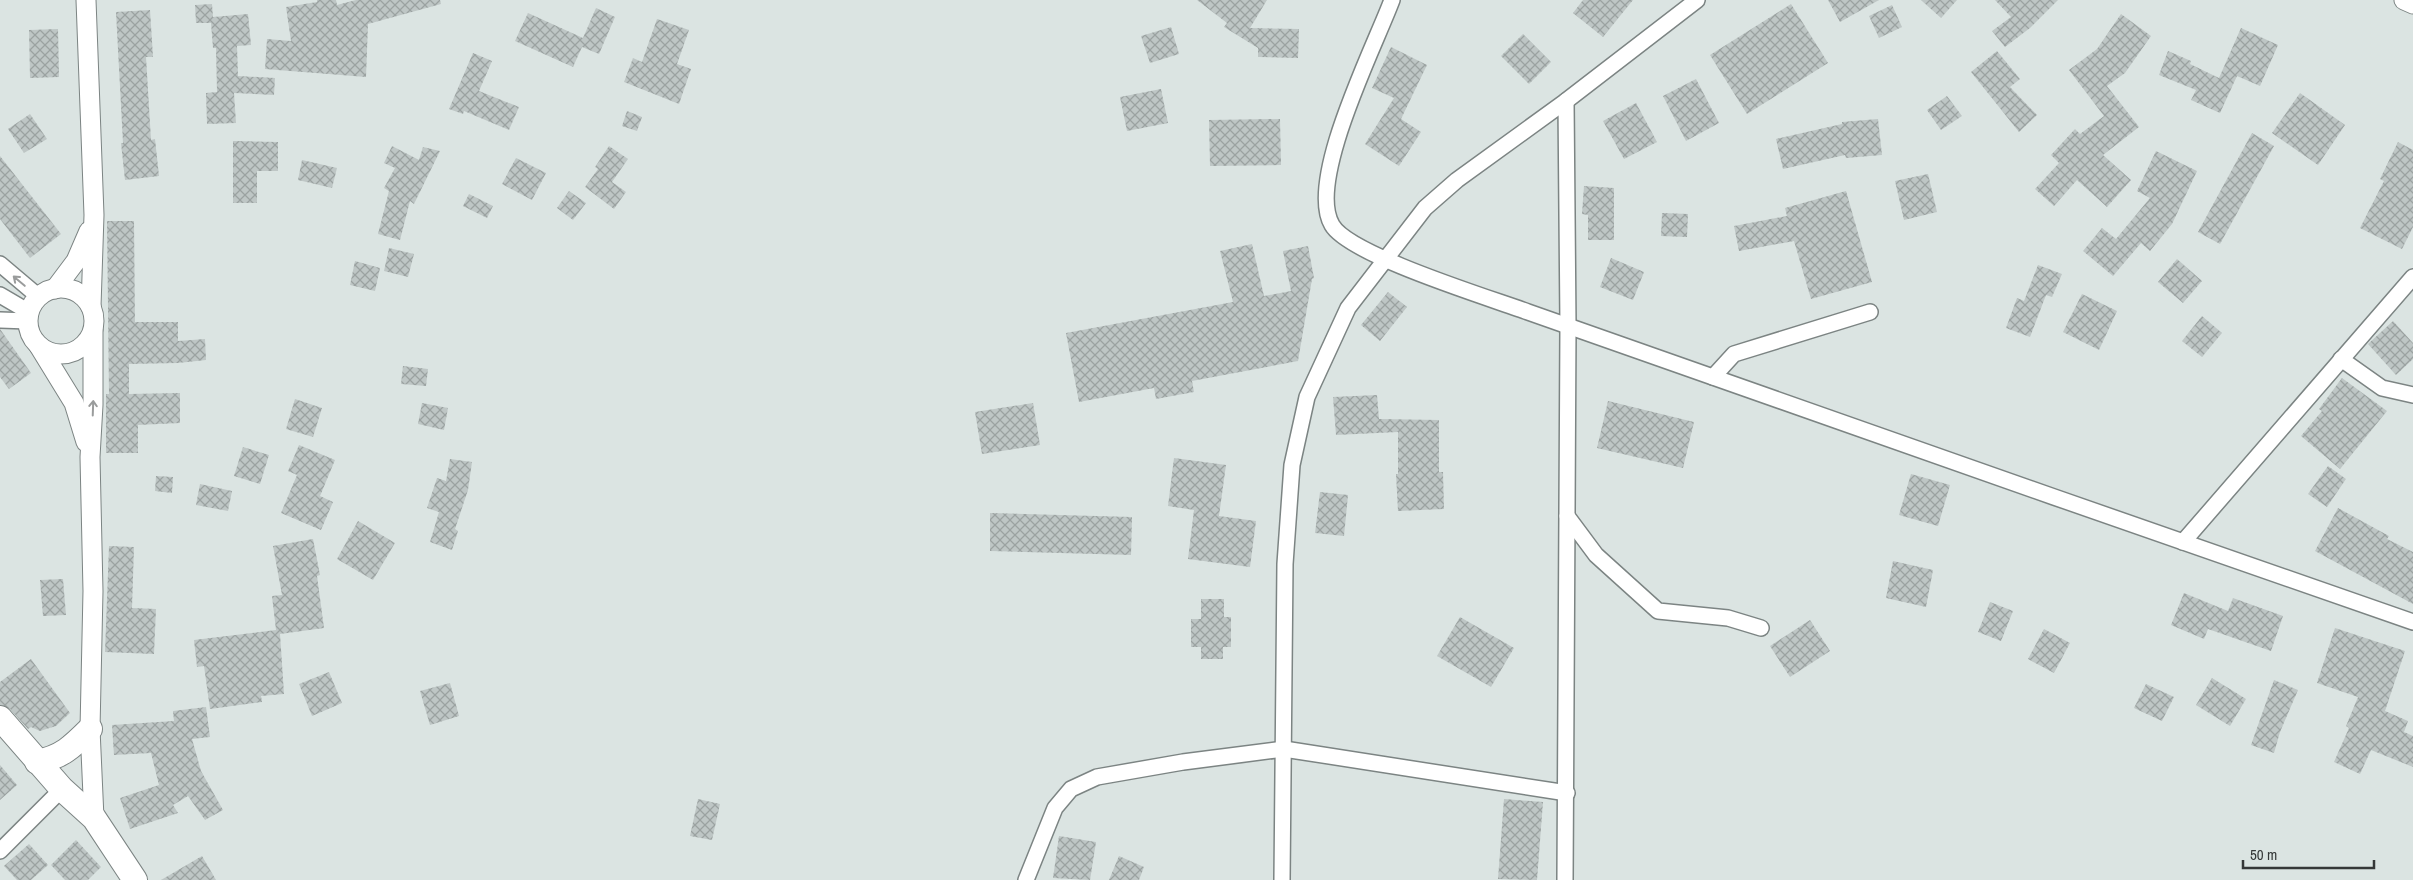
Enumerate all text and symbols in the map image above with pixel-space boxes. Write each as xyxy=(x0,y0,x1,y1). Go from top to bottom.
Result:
one-way arrow xyxy=(13,275,26,286)
one-way arrow xyxy=(88,400,97,416)
scale bar xyxy=(2243,838,2374,870)
text: 50 m xyxy=(2250,844,2277,865)

